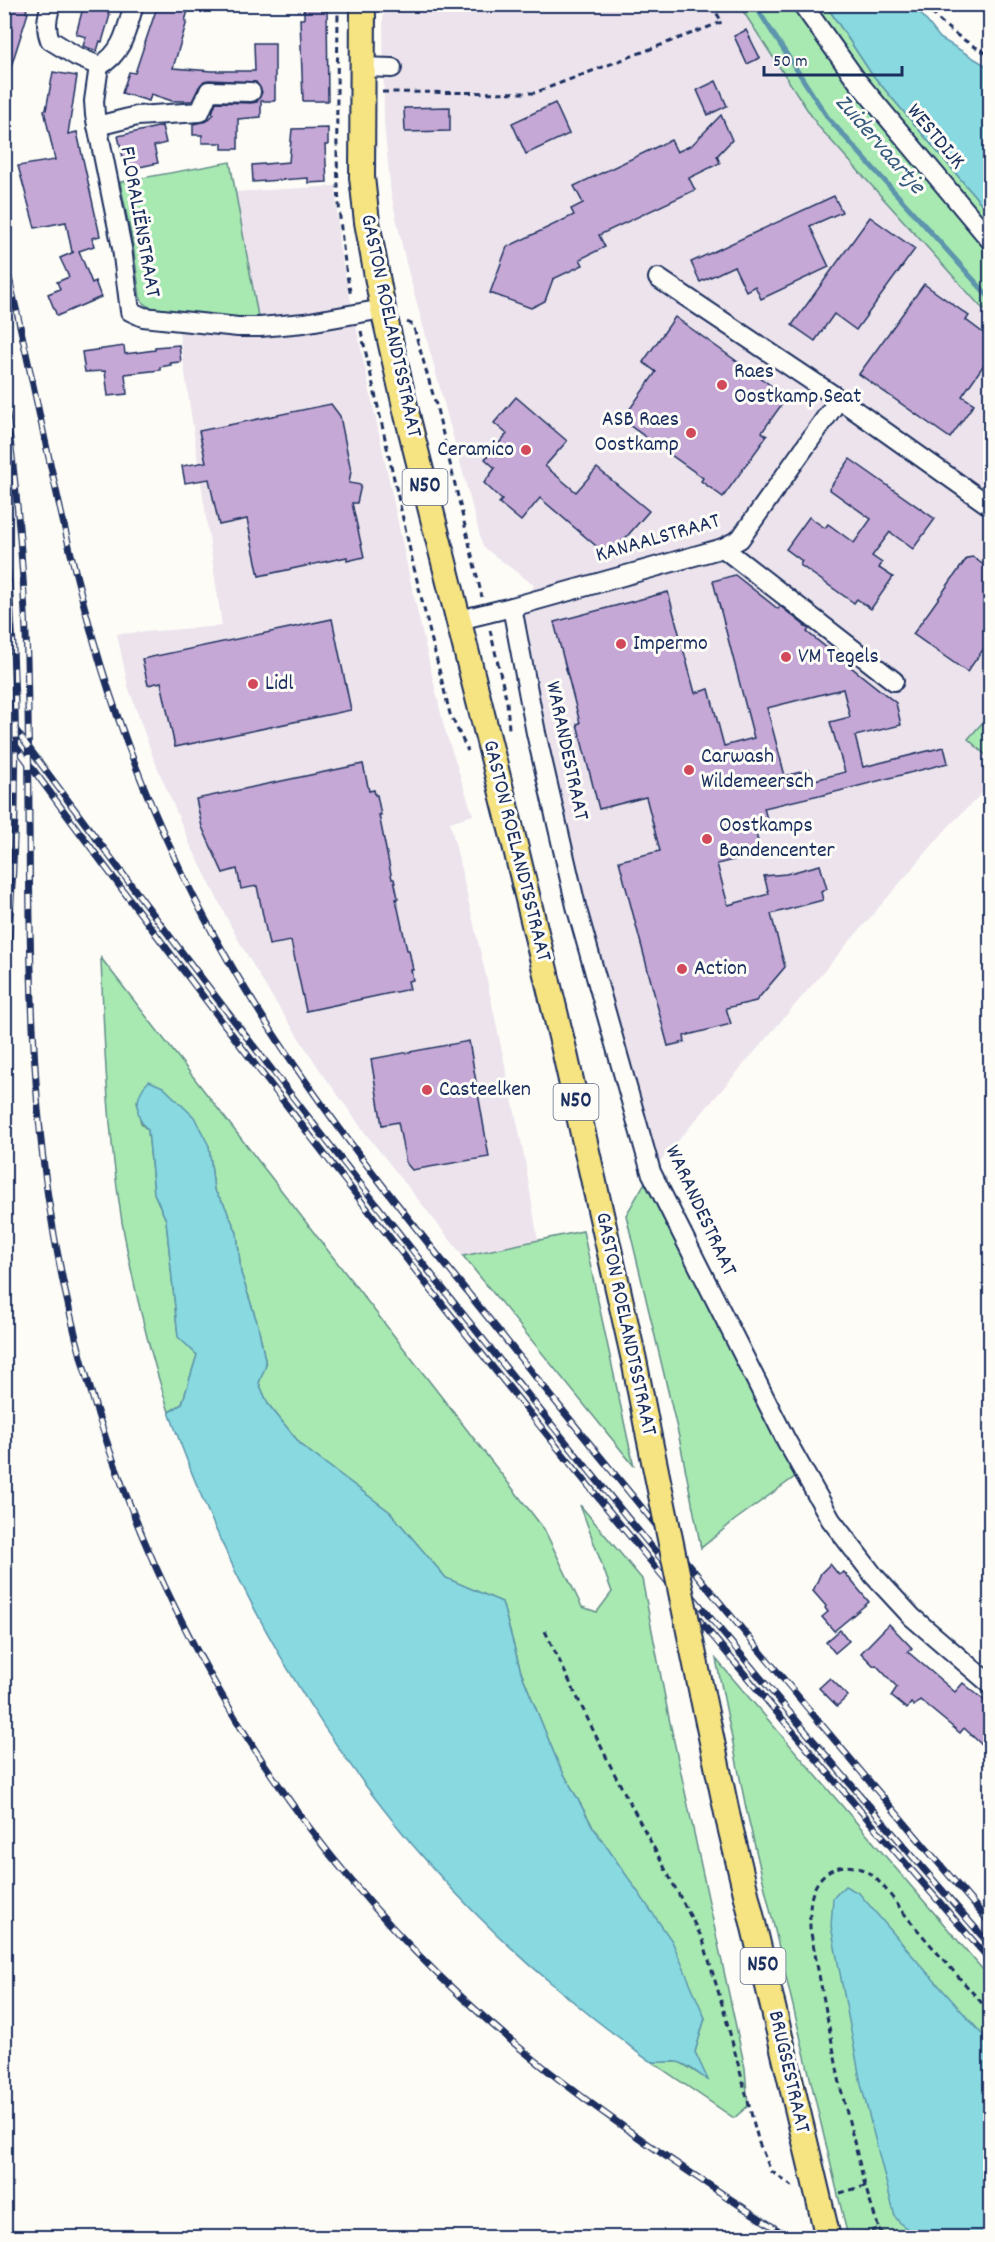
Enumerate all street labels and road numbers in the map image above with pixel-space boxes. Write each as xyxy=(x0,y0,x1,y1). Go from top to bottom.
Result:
street label: WESTDIJK xyxy=(898,97,972,177)
street label: FLORALIËNSTRAAT xyxy=(110,144,168,300)
street label: GASTON ROELANDTSSTRAAT xyxy=(351,212,429,441)
road number: N50 xyxy=(402,469,448,505)
street label: KANAALSTRAAT xyxy=(592,506,724,572)
street label: WARANDESTRAAT xyxy=(536,679,596,824)
street label: GASTON ROELANDTSSTRAAT xyxy=(473,737,559,965)
road number: N50 xyxy=(554,1084,598,1120)
street label: WARANDESTRAAT xyxy=(656,1140,744,1282)
street label: GASTON ROELANDTSSTRAAT xyxy=(586,1210,664,1439)
road number: N50 xyxy=(740,1948,786,1984)
street label: BRUGSESTRAAT xyxy=(759,2008,817,2136)

